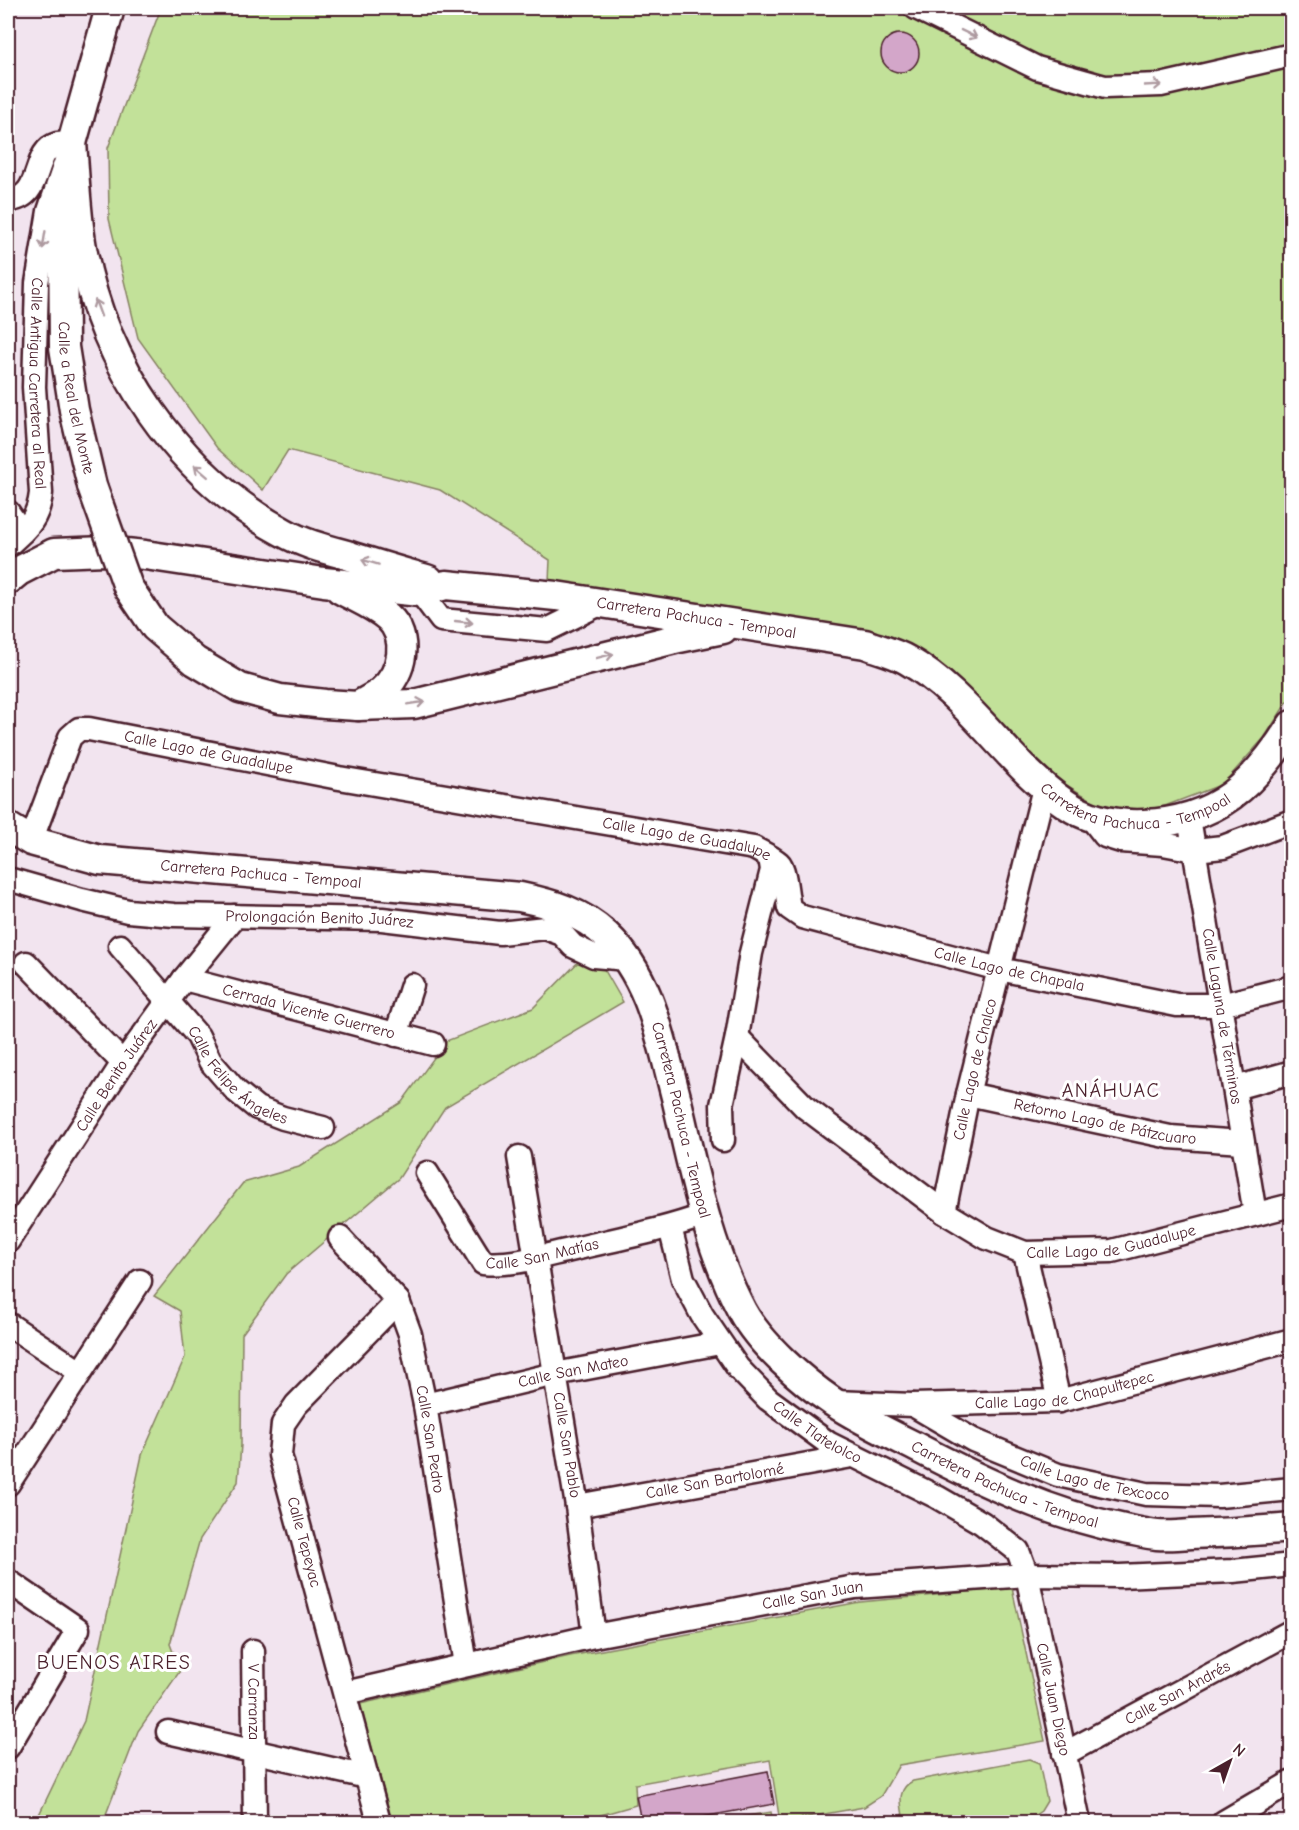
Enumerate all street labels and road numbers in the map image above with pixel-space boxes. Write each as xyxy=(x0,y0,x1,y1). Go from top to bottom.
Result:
street label: Calle Antigua Carretera al Real xyxy=(25,276,50,490)
street label: Calle a Real del Monte xyxy=(55,321,98,476)
street label: Carretera Pachuca - Tempoal xyxy=(595,593,798,642)
street label: Calle Lago de Guadalupe xyxy=(123,727,295,778)
street label: Carretera Pachuca - Tempoal xyxy=(1036,772,1238,802)
street label: Calle Lago de Guadalupe xyxy=(601,814,774,865)
street label: Carretera Pachuca - Tempoal xyxy=(160,856,362,892)
street label: Prolongación Benito Juárez xyxy=(225,907,415,932)
street label: Calle Laguna de Términos xyxy=(1199,927,1246,1106)
street label: Calle Lago de Chapala xyxy=(932,943,1086,995)
street label: Cerrada Vicente Guerrero xyxy=(221,980,397,1043)
street label: Calle Lago de Chalco xyxy=(950,997,1000,1142)
street label: Calle Benito Juárez xyxy=(72,1016,161,1135)
street label: Carretera Pachuca - Tempoal xyxy=(648,1020,714,1220)
street label: Calle Felipe Ángeles xyxy=(184,1022,289,1128)
street label: Retorno Lago de Pátzcuaro xyxy=(1012,1095,1197,1148)
street label: Calle Lago de Guadalupe xyxy=(1026,1221,1197,1262)
street label: Calle San Matías xyxy=(485,1235,601,1273)
street label: Calle San Mateo xyxy=(516,1351,630,1392)
street label: Calle Lago de Chapultepec xyxy=(975,1367,1156,1412)
street label: Calle San Pedro xyxy=(412,1384,448,1495)
street label: Calle San Pablo xyxy=(549,1391,585,1499)
street label: Calle Tlatelolco xyxy=(769,1397,865,1467)
street label: Carretera Pachuca - Tempoal xyxy=(908,1437,1100,1532)
street label: Calle Lago de Texcoco xyxy=(1017,1451,1170,1504)
street label: Calle San Bartolomé xyxy=(644,1460,785,1502)
street label: Calle Tepeyac xyxy=(283,1495,325,1589)
street label: Calle San Juan xyxy=(761,1577,864,1613)
street label: Calle Juan Diego xyxy=(1033,1641,1074,1758)
street label: Calle San Andrés xyxy=(1122,1657,1234,1728)
street label: V Carranza xyxy=(244,1664,263,1740)

